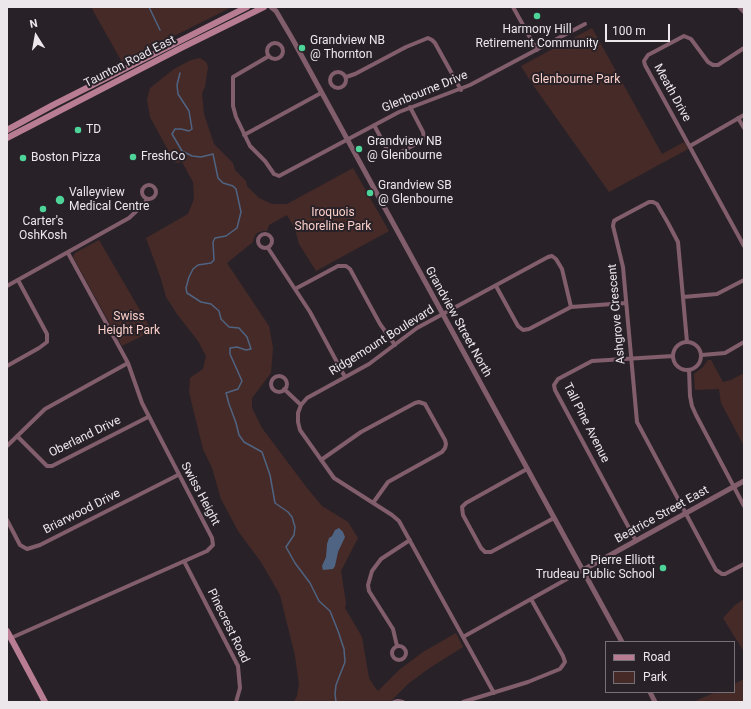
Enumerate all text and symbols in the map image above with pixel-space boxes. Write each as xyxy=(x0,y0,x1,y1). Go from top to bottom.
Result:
marker: Harmony Hill Retirement Community xyxy=(532,11,542,21)
north arrow xyxy=(16,16,56,56)
scale bar xyxy=(607,16,672,42)
text: N xyxy=(29,17,39,31)
place label: Harmony Hill Retirement Community xyxy=(476,23,598,51)
text: 100 m xyxy=(612,24,646,38)
street label: Taunton Road East xyxy=(82,33,178,91)
place label: Grandview NB @ Thornton xyxy=(310,34,385,62)
marker: Grandview NB @ Thornton xyxy=(297,43,307,53)
street label: Meath Drive xyxy=(650,62,694,124)
street label: Glenbourne Drive xyxy=(380,68,470,116)
park label: Glenbourne Park xyxy=(532,73,620,87)
place label: TD xyxy=(86,123,101,137)
marker: TD xyxy=(73,125,83,135)
place label: Grandview NB @ Glenbourne xyxy=(367,135,442,163)
marker: Grandview NB @ Glenbourne xyxy=(354,144,364,154)
place label: FreshCo xyxy=(141,150,185,164)
place label: Boston Pizza xyxy=(31,151,101,165)
marker: FreshCo xyxy=(128,152,138,162)
marker: Boston Pizza xyxy=(18,153,28,163)
place label: Grandview SB @ Glenbourne xyxy=(378,179,453,207)
place label: Valleyview Medical Centre xyxy=(69,186,149,214)
marker: Grandview SB @ Glenbourne xyxy=(365,188,375,198)
marker: Valleyview Medical Centre xyxy=(54,194,66,206)
marker: Carter's OshKosh xyxy=(38,204,48,214)
park label: Iroquois Shoreline Park xyxy=(295,206,371,234)
place label: Carter's OshKosh xyxy=(19,215,67,243)
street label: Ashgrove Crescent xyxy=(605,263,629,365)
street label: Grandview Street North xyxy=(422,264,494,380)
street label: Ridgemount Boulevard xyxy=(327,303,437,379)
park label: Swiss Height Park xyxy=(98,310,160,338)
street label: Tall Pine Avenue xyxy=(560,381,612,465)
street label: Oberland Drive xyxy=(47,413,123,461)
street label: Swiss Height xyxy=(177,460,223,528)
street label: Beatrice Street East xyxy=(613,483,711,547)
street label: Briarwood Drive xyxy=(41,486,123,538)
place label: Pierre Elliott Trudeau Public School xyxy=(536,554,655,582)
marker: Pierre Elliott Trudeau Public School xyxy=(658,563,668,573)
street label: Pinecrest Road xyxy=(204,587,252,665)
legend xyxy=(605,641,735,693)
text: Road xyxy=(643,650,671,664)
text: Park xyxy=(643,670,667,684)

